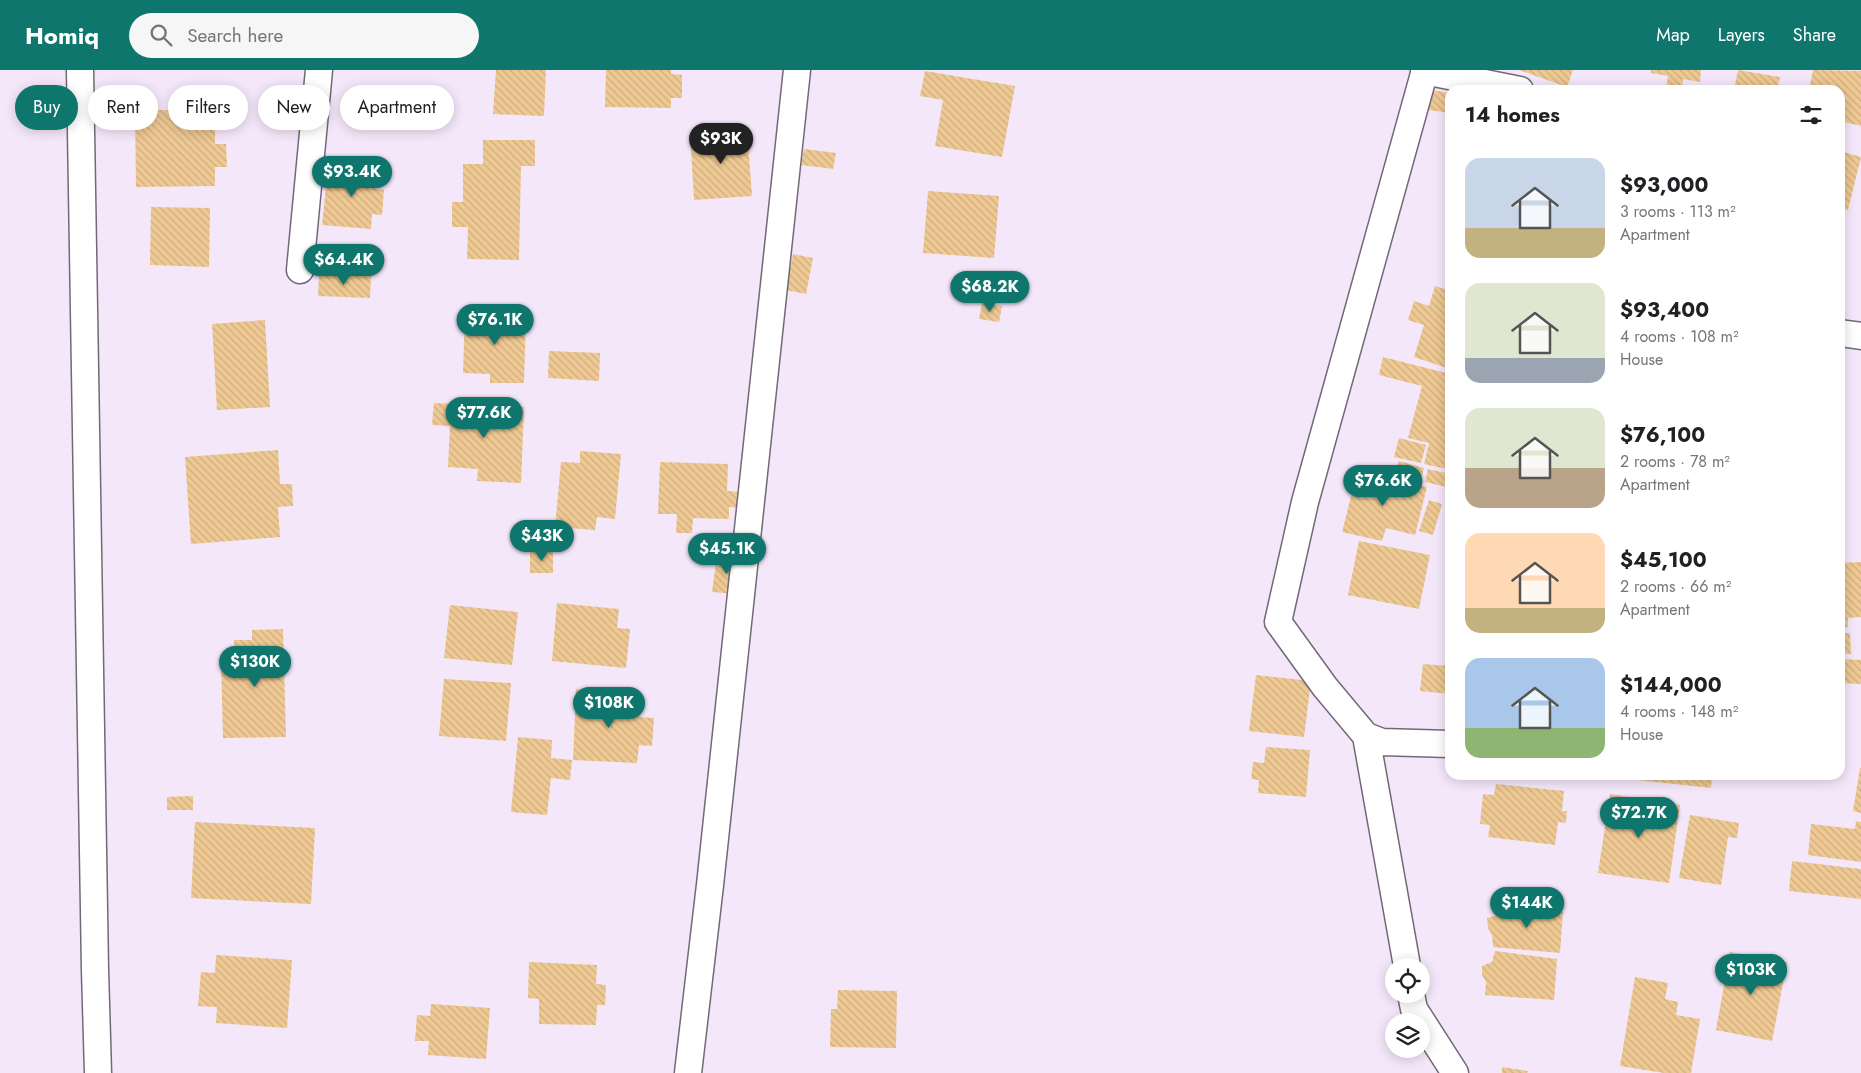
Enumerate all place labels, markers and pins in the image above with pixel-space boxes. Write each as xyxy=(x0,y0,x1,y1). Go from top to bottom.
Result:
pin: $93K xyxy=(691,122,751,165)
pin: $93.4K xyxy=(311,156,393,198)
pin: $64.4K xyxy=(303,244,385,286)
pin: $68.2K xyxy=(949,270,1031,313)
pin: $76.1K xyxy=(454,304,536,346)
pin: $77.6K xyxy=(443,396,525,439)
pin: $76.6K xyxy=(1342,464,1424,507)
pin: $43K xyxy=(512,520,572,562)
pin: $45.1K xyxy=(686,532,768,575)
pin: $130K xyxy=(220,646,290,688)
pin: $108K xyxy=(574,686,644,729)
pin: $72.7K xyxy=(1598,796,1680,839)
pin: $144K xyxy=(1492,886,1562,929)
pin: $103K xyxy=(1716,954,1786,996)

